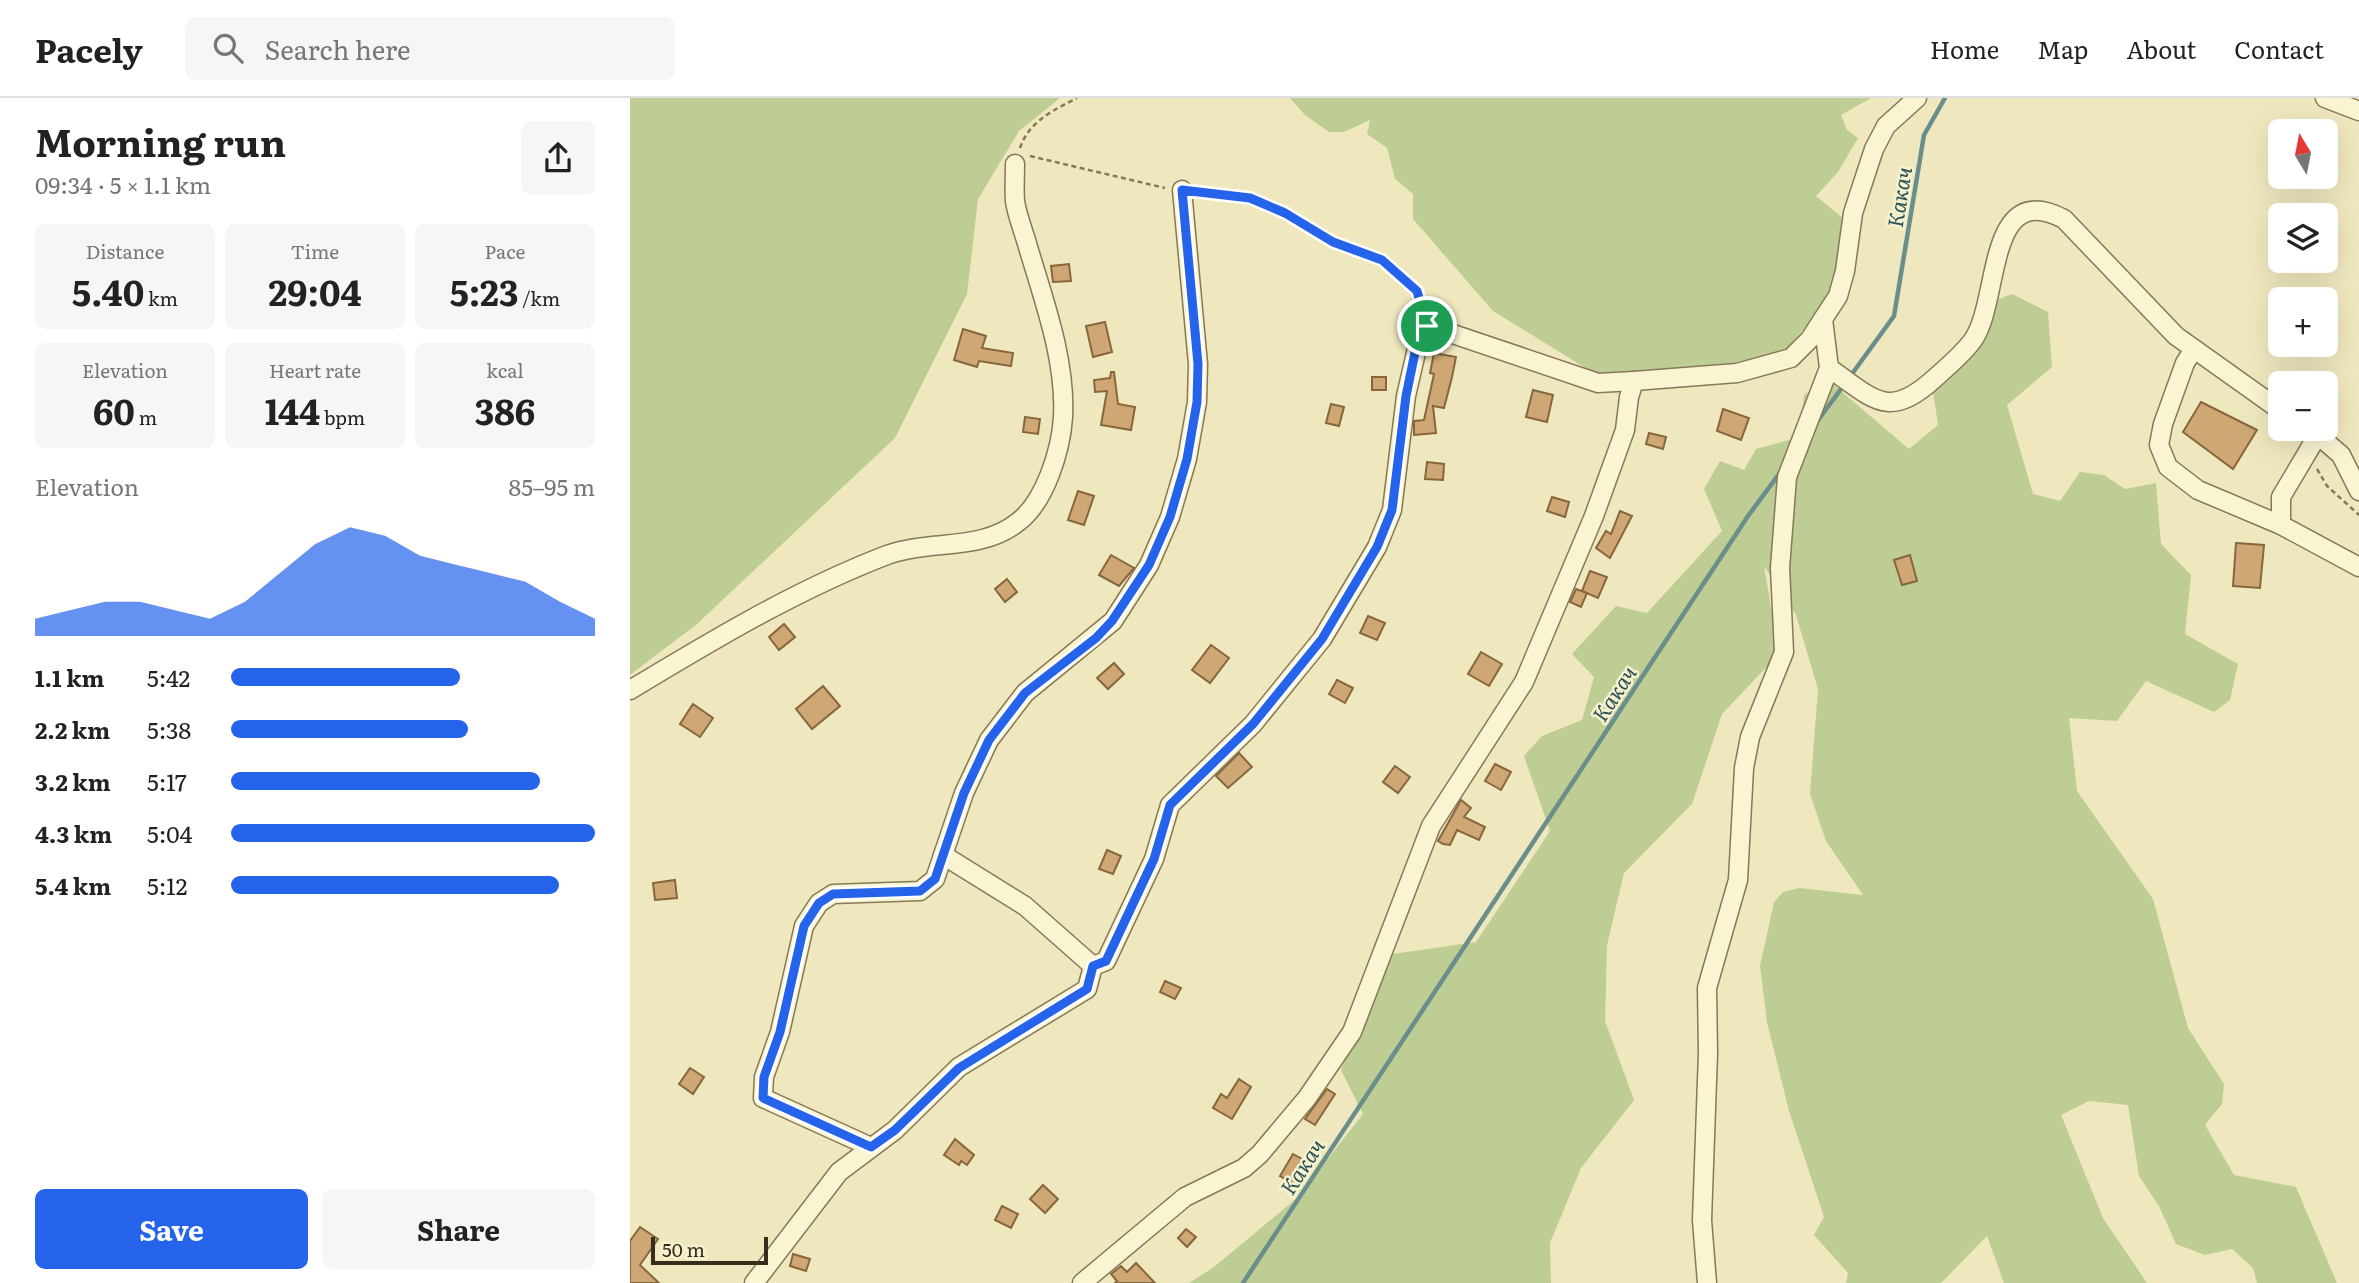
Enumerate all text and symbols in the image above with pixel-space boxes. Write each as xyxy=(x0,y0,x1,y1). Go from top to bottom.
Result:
search box xyxy=(185,17,675,80)
text: Pacely xyxy=(35,24,143,73)
icon: search xyxy=(209,29,247,67)
text: Search here xyxy=(265,29,411,68)
text: Home xyxy=(1930,31,1999,66)
text: Map xyxy=(2037,31,2088,66)
text: About xyxy=(2126,31,2196,66)
text: Contact xyxy=(2234,31,2324,66)
text: Morning run xyxy=(35,112,286,169)
north arrow xyxy=(2268,119,2338,189)
map controls xyxy=(2268,119,2338,441)
button: share xyxy=(521,121,595,195)
water label: Какач xyxy=(1878,164,1918,230)
text: 09:34 · 5 × 1.1 km xyxy=(35,167,211,201)
button: layers xyxy=(2268,203,2338,273)
text: Distance xyxy=(86,237,164,265)
text: Time xyxy=(291,237,339,265)
text: Pace xyxy=(485,237,525,265)
text: 5.40 xyxy=(72,265,144,317)
text: 29:04 xyxy=(268,265,362,317)
text: 5:23 xyxy=(450,265,518,317)
text: km xyxy=(144,284,178,312)
text: /km xyxy=(518,284,560,312)
button: + xyxy=(2268,287,2338,357)
pin xyxy=(1397,296,1457,356)
icon: arrive xyxy=(1408,307,1446,345)
text: Elevation xyxy=(82,356,168,384)
text: Heart rate xyxy=(269,356,361,384)
text: kcal xyxy=(486,356,524,384)
button: − xyxy=(2268,371,2338,441)
text: 60 xyxy=(93,384,135,436)
text: 144 xyxy=(265,384,320,436)
text: 386 xyxy=(475,384,535,436)
text: m xyxy=(135,403,157,431)
text: bpm xyxy=(320,403,365,431)
text: Elevation xyxy=(35,469,139,503)
text: 85–95 m xyxy=(509,469,595,503)
water label: Какач xyxy=(1583,659,1643,727)
text: 1.1 km xyxy=(35,660,105,694)
text: 5:42 xyxy=(147,660,190,694)
text: 2.2 km xyxy=(35,712,110,746)
text: 5:38 xyxy=(147,712,191,746)
text: 3.2 km xyxy=(35,764,111,798)
text: 5:17 xyxy=(147,764,187,798)
text: 4.3 km xyxy=(35,816,112,850)
text: 5:04 xyxy=(147,816,192,850)
text: 5.4 km xyxy=(35,868,111,902)
text: 5:12 xyxy=(147,868,187,902)
water label: Какач xyxy=(1271,1132,1331,1200)
button: Save xyxy=(35,1189,308,1269)
button: Share xyxy=(322,1189,595,1269)
scale bar xyxy=(651,1234,768,1266)
text: 50 m xyxy=(662,1235,705,1263)

